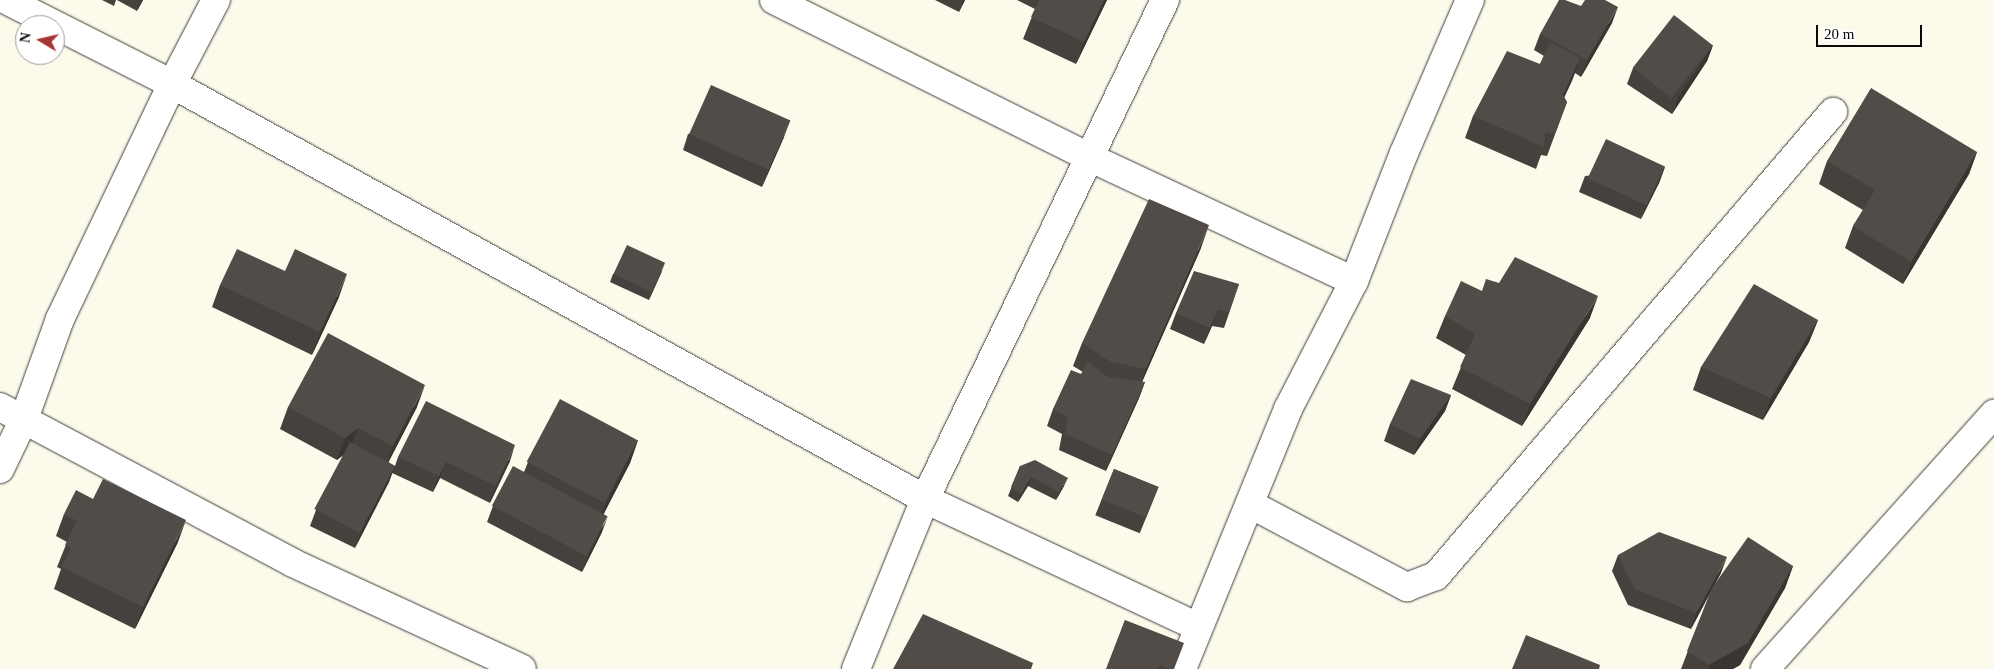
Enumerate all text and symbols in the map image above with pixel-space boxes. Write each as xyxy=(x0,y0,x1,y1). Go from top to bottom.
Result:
north arrow xyxy=(15,15,65,65)
scale bar xyxy=(1819,15,1925,47)
text: 20 m xyxy=(1824,26,1854,42)
text: N xyxy=(17,32,34,44)

